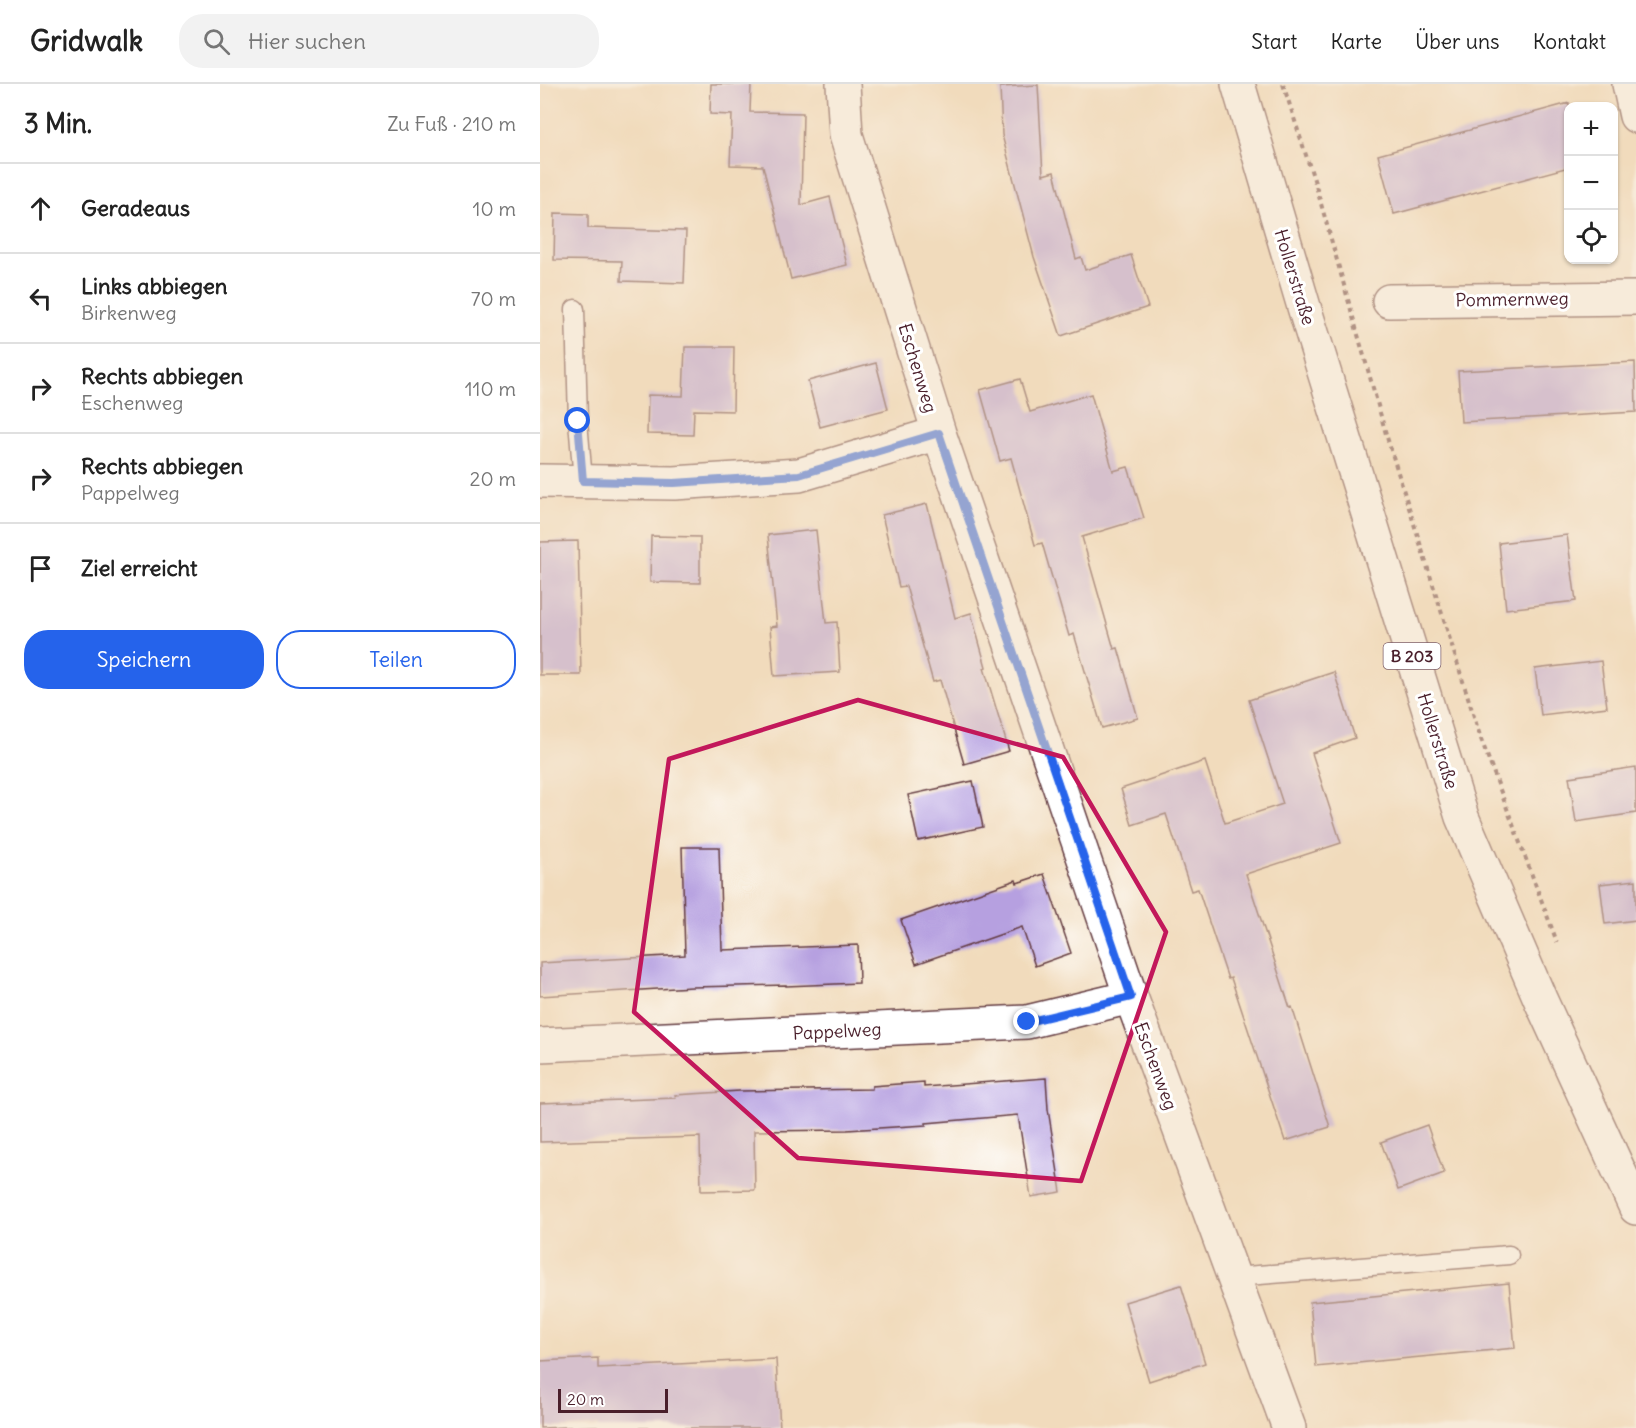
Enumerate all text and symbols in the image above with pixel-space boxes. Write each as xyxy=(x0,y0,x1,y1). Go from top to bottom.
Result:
search box xyxy=(179,14,599,68)
text: Gridwalk xyxy=(30,23,143,59)
icon: search xyxy=(200,25,233,58)
text: Hier suchen xyxy=(248,27,366,55)
text: Start xyxy=(1251,28,1297,55)
text: Karte xyxy=(1330,28,1382,55)
text: Über uns xyxy=(1415,28,1500,55)
text: Kontakt xyxy=(1533,28,1606,55)
map controls xyxy=(1564,102,1618,264)
button: + xyxy=(1564,102,1618,156)
text: 3 Min. xyxy=(24,107,92,140)
text: Zu Fuß · 210 m xyxy=(387,111,516,136)
button: − xyxy=(1564,156,1618,210)
icon: ahead xyxy=(24,192,57,225)
text: Geradeaus xyxy=(81,194,190,222)
text: 10 m xyxy=(473,196,516,221)
button: locate xyxy=(1564,210,1618,264)
street label: Hollerstraße xyxy=(1269,226,1321,328)
text: Links abbiegen xyxy=(81,272,228,300)
icon: left xyxy=(24,282,57,315)
text: 70 m xyxy=(471,286,516,311)
street label: Pommernweg xyxy=(1455,287,1569,311)
text: Birkenweg xyxy=(81,300,177,325)
street label: Eschenweg xyxy=(894,321,942,415)
text: Rechts abbiegen xyxy=(81,362,243,390)
icon: right xyxy=(24,372,57,405)
text: 110 m xyxy=(465,376,516,401)
text: Eschenweg xyxy=(81,390,183,415)
route start xyxy=(564,407,590,433)
text: Rechts abbiegen xyxy=(81,452,243,480)
icon: right xyxy=(24,462,57,495)
text: 20 m xyxy=(470,466,516,491)
text: Pappelweg xyxy=(81,480,180,505)
icon: arrive xyxy=(24,552,57,585)
text: Ziel erreicht xyxy=(81,554,198,582)
button: Speichern xyxy=(24,630,264,689)
button: Teilen xyxy=(276,630,516,689)
road number: B 203 xyxy=(1384,643,1440,669)
street label: Hollerstraße xyxy=(1412,690,1464,792)
route end xyxy=(1013,1008,1039,1034)
street label: Pappelweg xyxy=(792,1017,882,1045)
street label: Eschenweg xyxy=(1129,1019,1183,1113)
scale bar xyxy=(558,1386,668,1414)
text: 20 m xyxy=(567,1389,604,1409)

